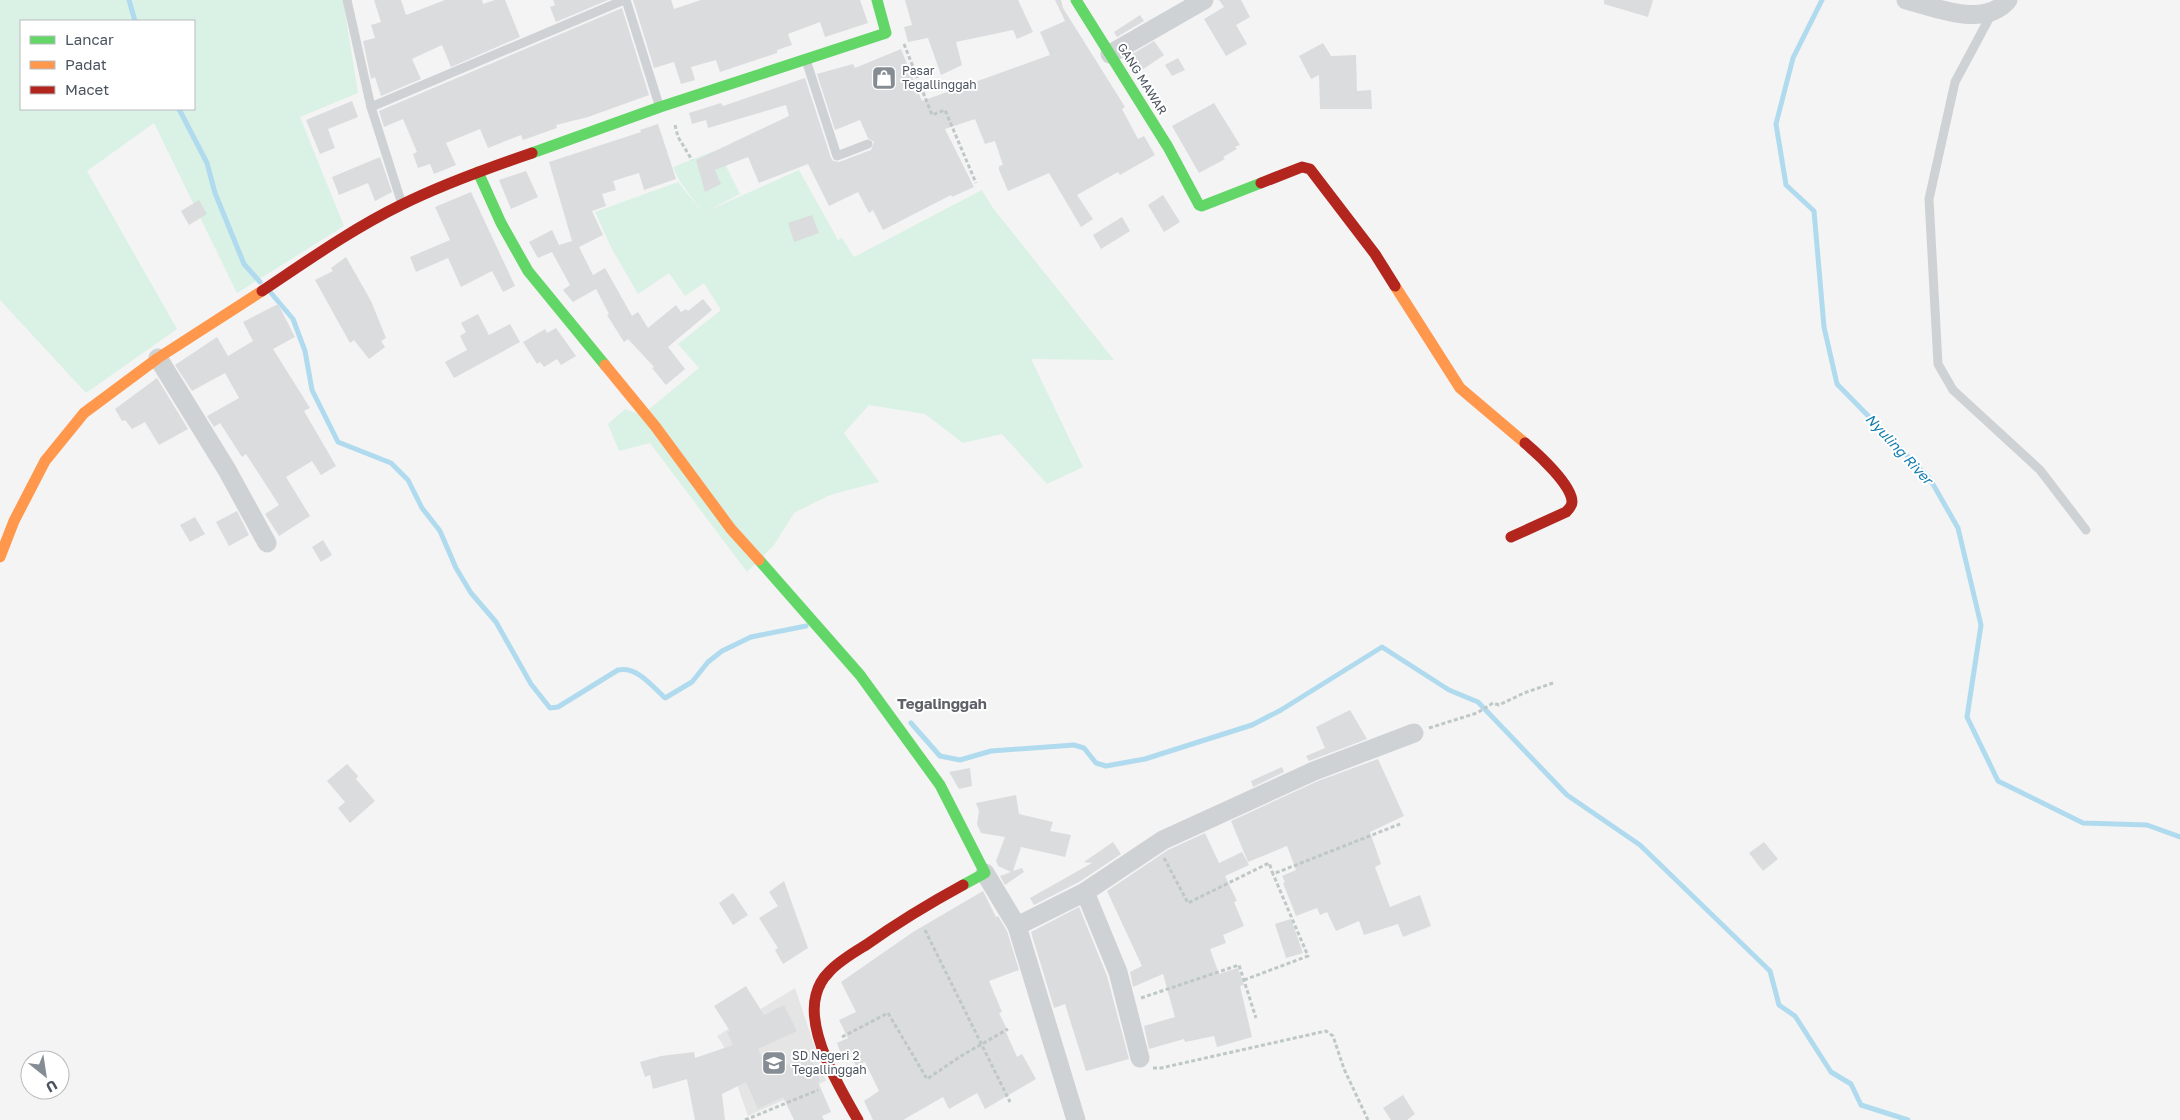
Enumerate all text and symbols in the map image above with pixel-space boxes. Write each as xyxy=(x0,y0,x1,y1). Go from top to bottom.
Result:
legend xyxy=(20,20,195,110)
text: Lancar xyxy=(65,30,114,48)
street label: GANG MAWAR xyxy=(1114,40,1170,117)
text: Padat xyxy=(65,55,107,73)
place label: Pasar Tegallinggah xyxy=(902,63,977,92)
shop icon: Pasar Tegallinggah xyxy=(871,65,897,91)
text: Macet xyxy=(65,80,109,98)
water label: Nyuling River xyxy=(1862,410,1938,489)
district label: Tegalinggah xyxy=(897,694,987,712)
place label: SD Negeri 2 Tegallinggah xyxy=(792,1048,867,1077)
north arrow xyxy=(20,1050,70,1100)
school or university icon: SD Negeri 2 Tegallinggah xyxy=(761,1050,787,1076)
text: U xyxy=(43,1077,60,1097)

